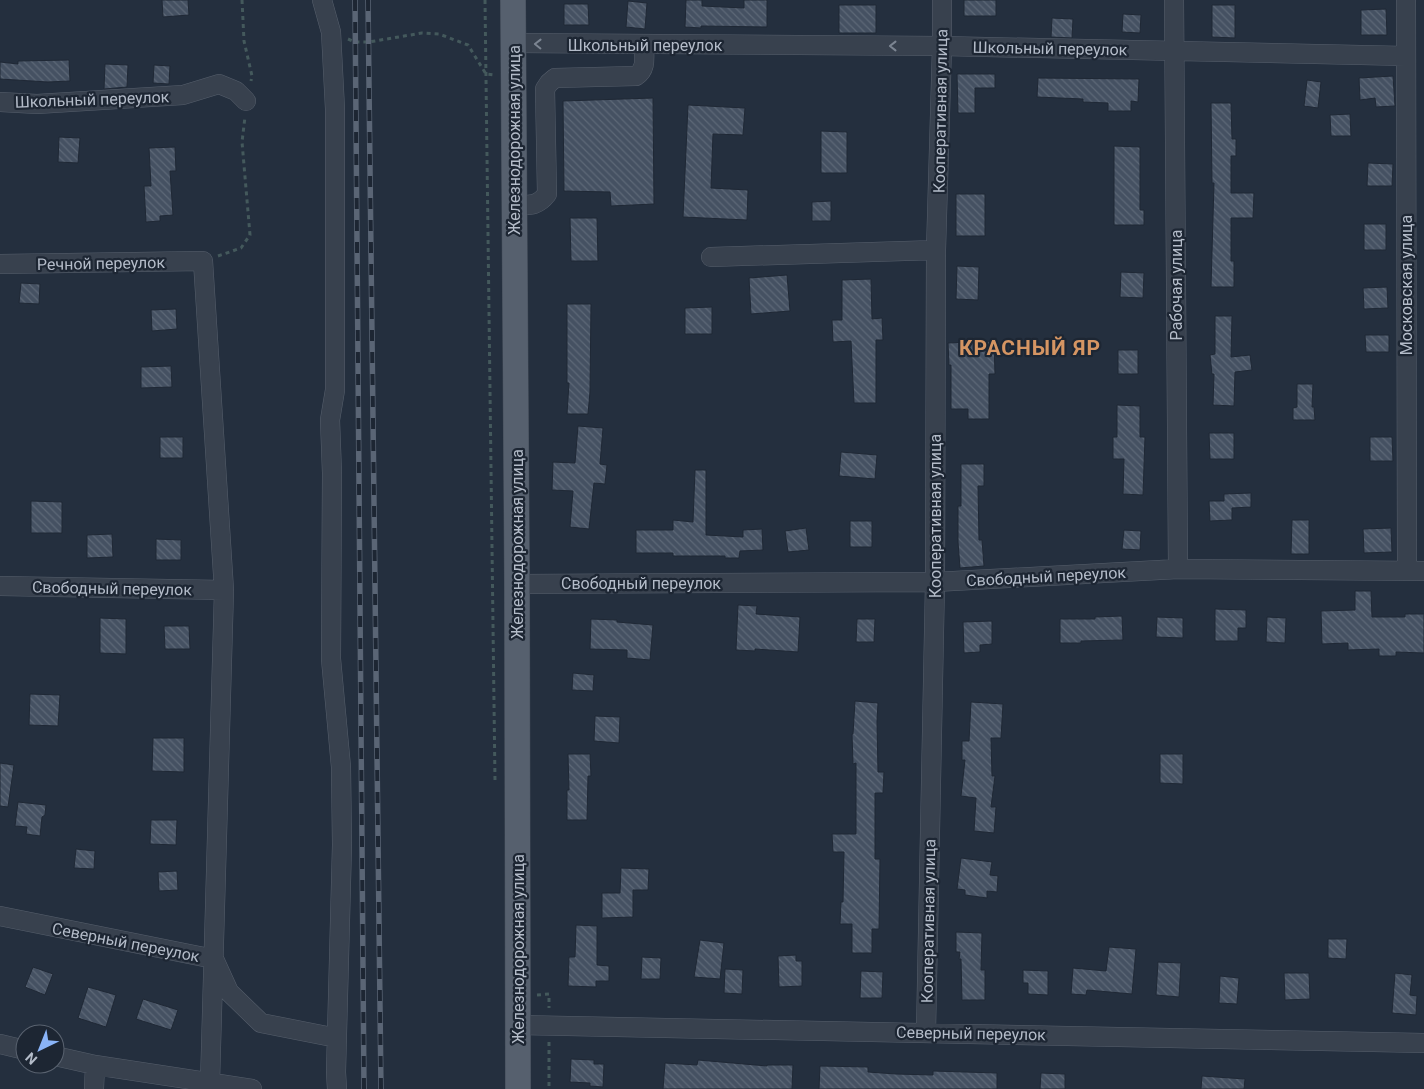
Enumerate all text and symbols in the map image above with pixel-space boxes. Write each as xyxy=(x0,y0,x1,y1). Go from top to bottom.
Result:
street label: Кооперативная улица xyxy=(930,29,951,193)
street label: Школьный переулок xyxy=(568,36,723,55)
street label: Школьный переулок xyxy=(972,38,1128,59)
one-way arrow xyxy=(534,39,542,49)
one-way arrow xyxy=(889,41,897,51)
street label: Железнодорожная улица xyxy=(505,45,524,235)
street label: Школьный переулок xyxy=(14,87,170,112)
street label: Московская улица xyxy=(1397,215,1416,355)
street label: Рабочая улица xyxy=(1167,230,1186,340)
street label: Речной переулок xyxy=(37,253,166,274)
district label: КРАСНЫЙ ЯР xyxy=(959,336,1101,360)
street label: Кооперативная улица xyxy=(926,434,945,598)
street label: Железнодорожная улица xyxy=(508,449,527,639)
street label: Свободный переулок xyxy=(966,563,1127,590)
street label: Свободный переулок xyxy=(561,574,721,593)
street label: Свободный переулок xyxy=(32,578,192,599)
street label: Кооперативная улица xyxy=(918,839,939,1003)
street label: Железнодорожная улица xyxy=(509,854,528,1044)
street label: Северный переулок xyxy=(51,919,202,966)
street label: Северный переулок xyxy=(896,1023,1046,1044)
north arrow xyxy=(15,1024,65,1074)
text: N xyxy=(22,1049,40,1068)

